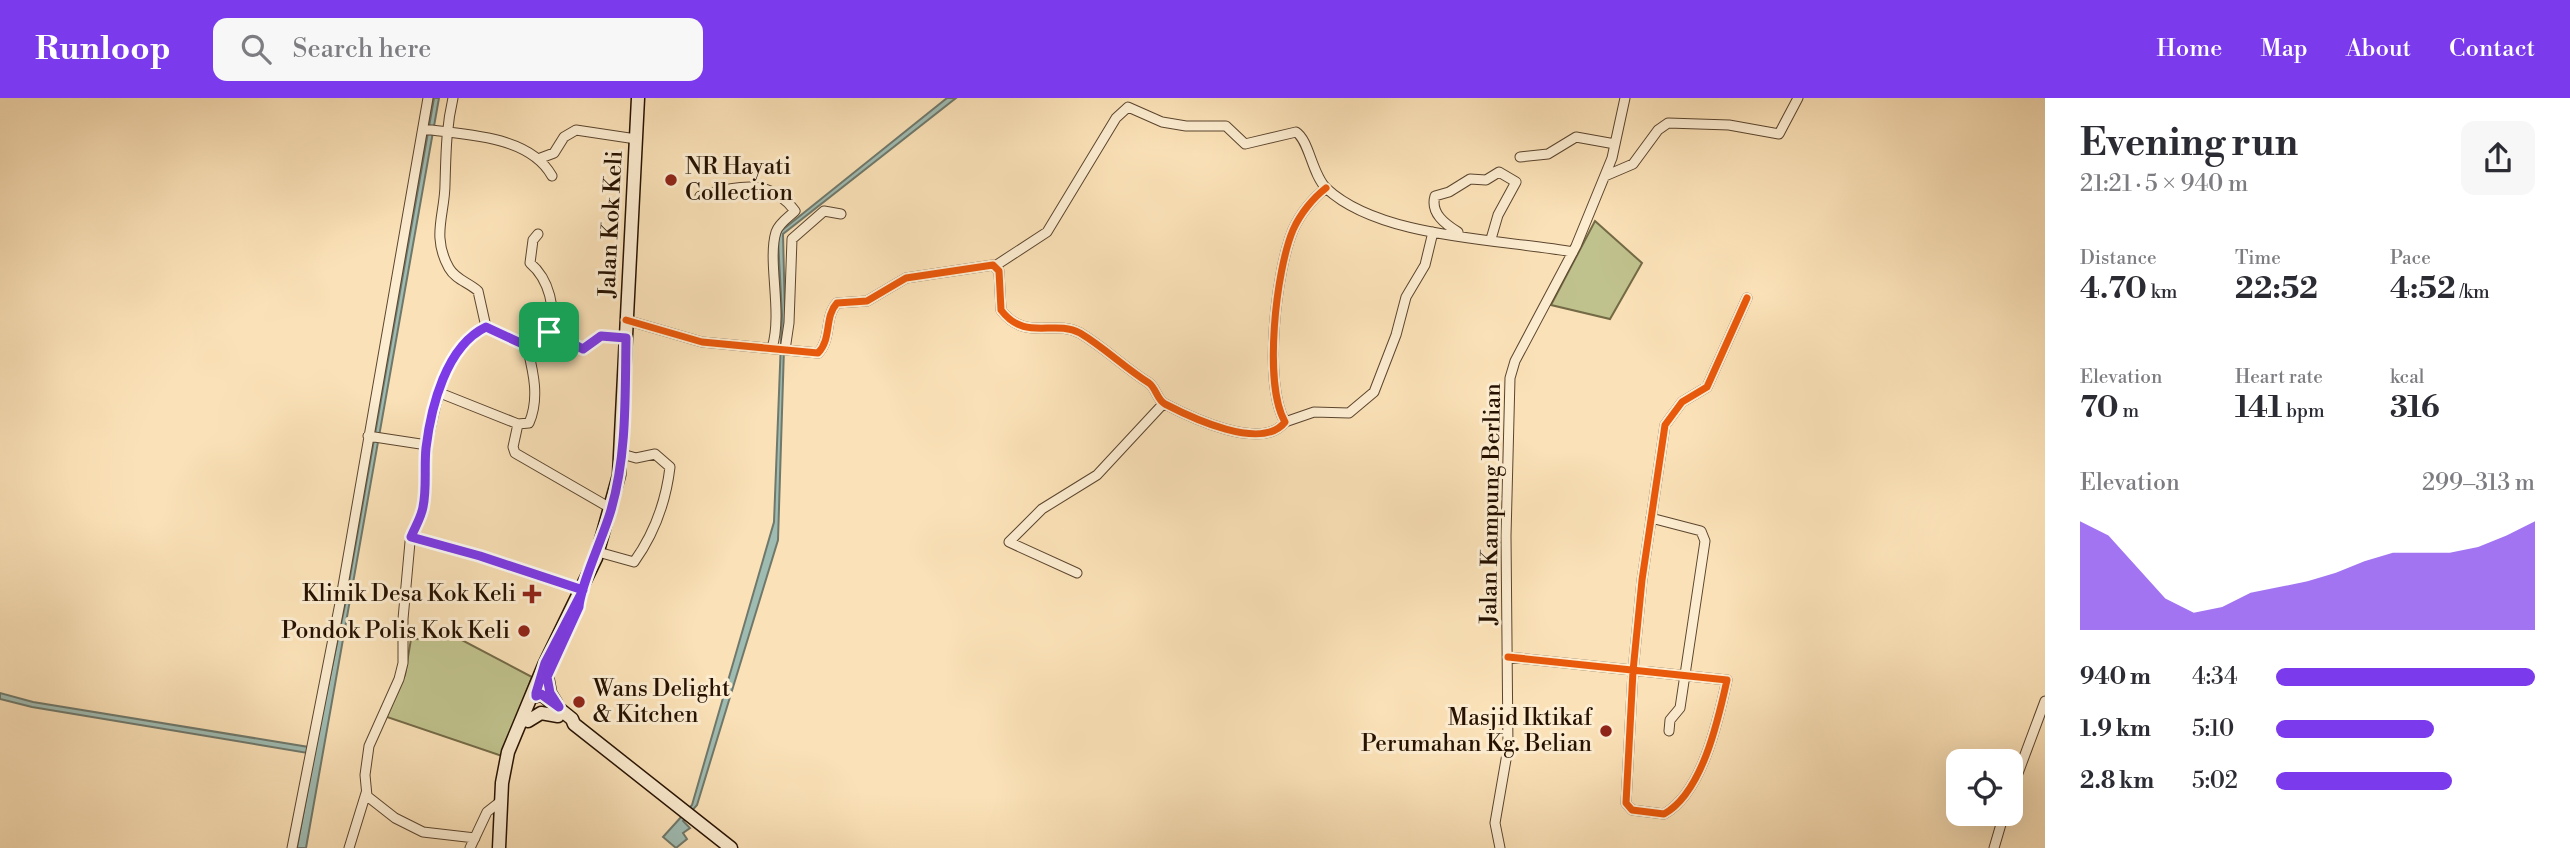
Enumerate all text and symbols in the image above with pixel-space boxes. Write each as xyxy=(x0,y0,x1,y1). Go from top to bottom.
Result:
search box xyxy=(213,18,703,81)
text: Runloop xyxy=(35,29,171,70)
icon: search xyxy=(237,30,275,68)
text: Search here xyxy=(293,33,431,65)
text: Home xyxy=(2157,34,2222,64)
text: Map xyxy=(2260,34,2308,64)
text: About xyxy=(2346,34,2411,64)
text: Contact xyxy=(2449,34,2535,64)
text: Evening run xyxy=(2080,120,2298,167)
button: share xyxy=(2461,121,2535,195)
street label: Jalan Kok Keli xyxy=(593,150,629,299)
place label: NR Hayati Collection xyxy=(685,153,793,207)
text: 21:21 · 5 × 940 m xyxy=(2080,170,2248,198)
marker: NR Hayati Collection xyxy=(663,172,679,188)
text: Distance xyxy=(2080,246,2157,270)
text: Time xyxy=(2235,246,2281,270)
text: Pace xyxy=(2390,246,2431,270)
text: 4.70 xyxy=(2080,270,2147,308)
text: 22:52 xyxy=(2235,270,2318,308)
text: 4:52 xyxy=(2390,270,2456,308)
text: km xyxy=(2147,280,2177,304)
text: /km xyxy=(2456,280,2490,304)
pin xyxy=(519,302,579,362)
icon: arrive xyxy=(530,313,568,351)
text: Elevation xyxy=(2080,365,2162,389)
text: Heart rate xyxy=(2235,365,2323,389)
text: kcal xyxy=(2390,365,2424,389)
street label: Jalan Kampung Berlian xyxy=(1475,383,1507,626)
text: 70 xyxy=(2080,389,2119,427)
text: 141 xyxy=(2235,389,2282,427)
text: 316 xyxy=(2390,389,2440,427)
text: m xyxy=(2119,399,2139,423)
text: bpm xyxy=(2282,399,2325,423)
text: Elevation xyxy=(2080,469,2180,497)
text: 299–313 m xyxy=(2422,469,2535,497)
place label: Klinik Desa Kok Keli xyxy=(302,580,516,608)
marker: Klinik Desa Kok Keli xyxy=(522,584,542,604)
place label: Pondok Polis Kok Keli xyxy=(281,617,510,645)
marker: Pondok Polis Kok Keli xyxy=(516,623,532,639)
text: 940 m xyxy=(2080,663,2151,691)
text: 4:34 xyxy=(2192,663,2238,691)
place label: Wans Delight & Kitchen xyxy=(592,675,730,729)
marker: Wans Delight & Kitchen xyxy=(571,694,587,710)
place label: Masjid Iktikaf Perumahan Kg. Belian xyxy=(1361,704,1594,758)
text: 1.9 km xyxy=(2080,715,2151,743)
text: 5:10 xyxy=(2192,715,2234,743)
marker: Masjid Iktikaf Perumahan Kg. Belian xyxy=(1598,723,1614,739)
map controls xyxy=(1946,749,2023,826)
button: locate xyxy=(1946,749,2023,826)
text: 2.8 km xyxy=(2080,767,2154,795)
text: 5:02 xyxy=(2192,767,2238,795)

